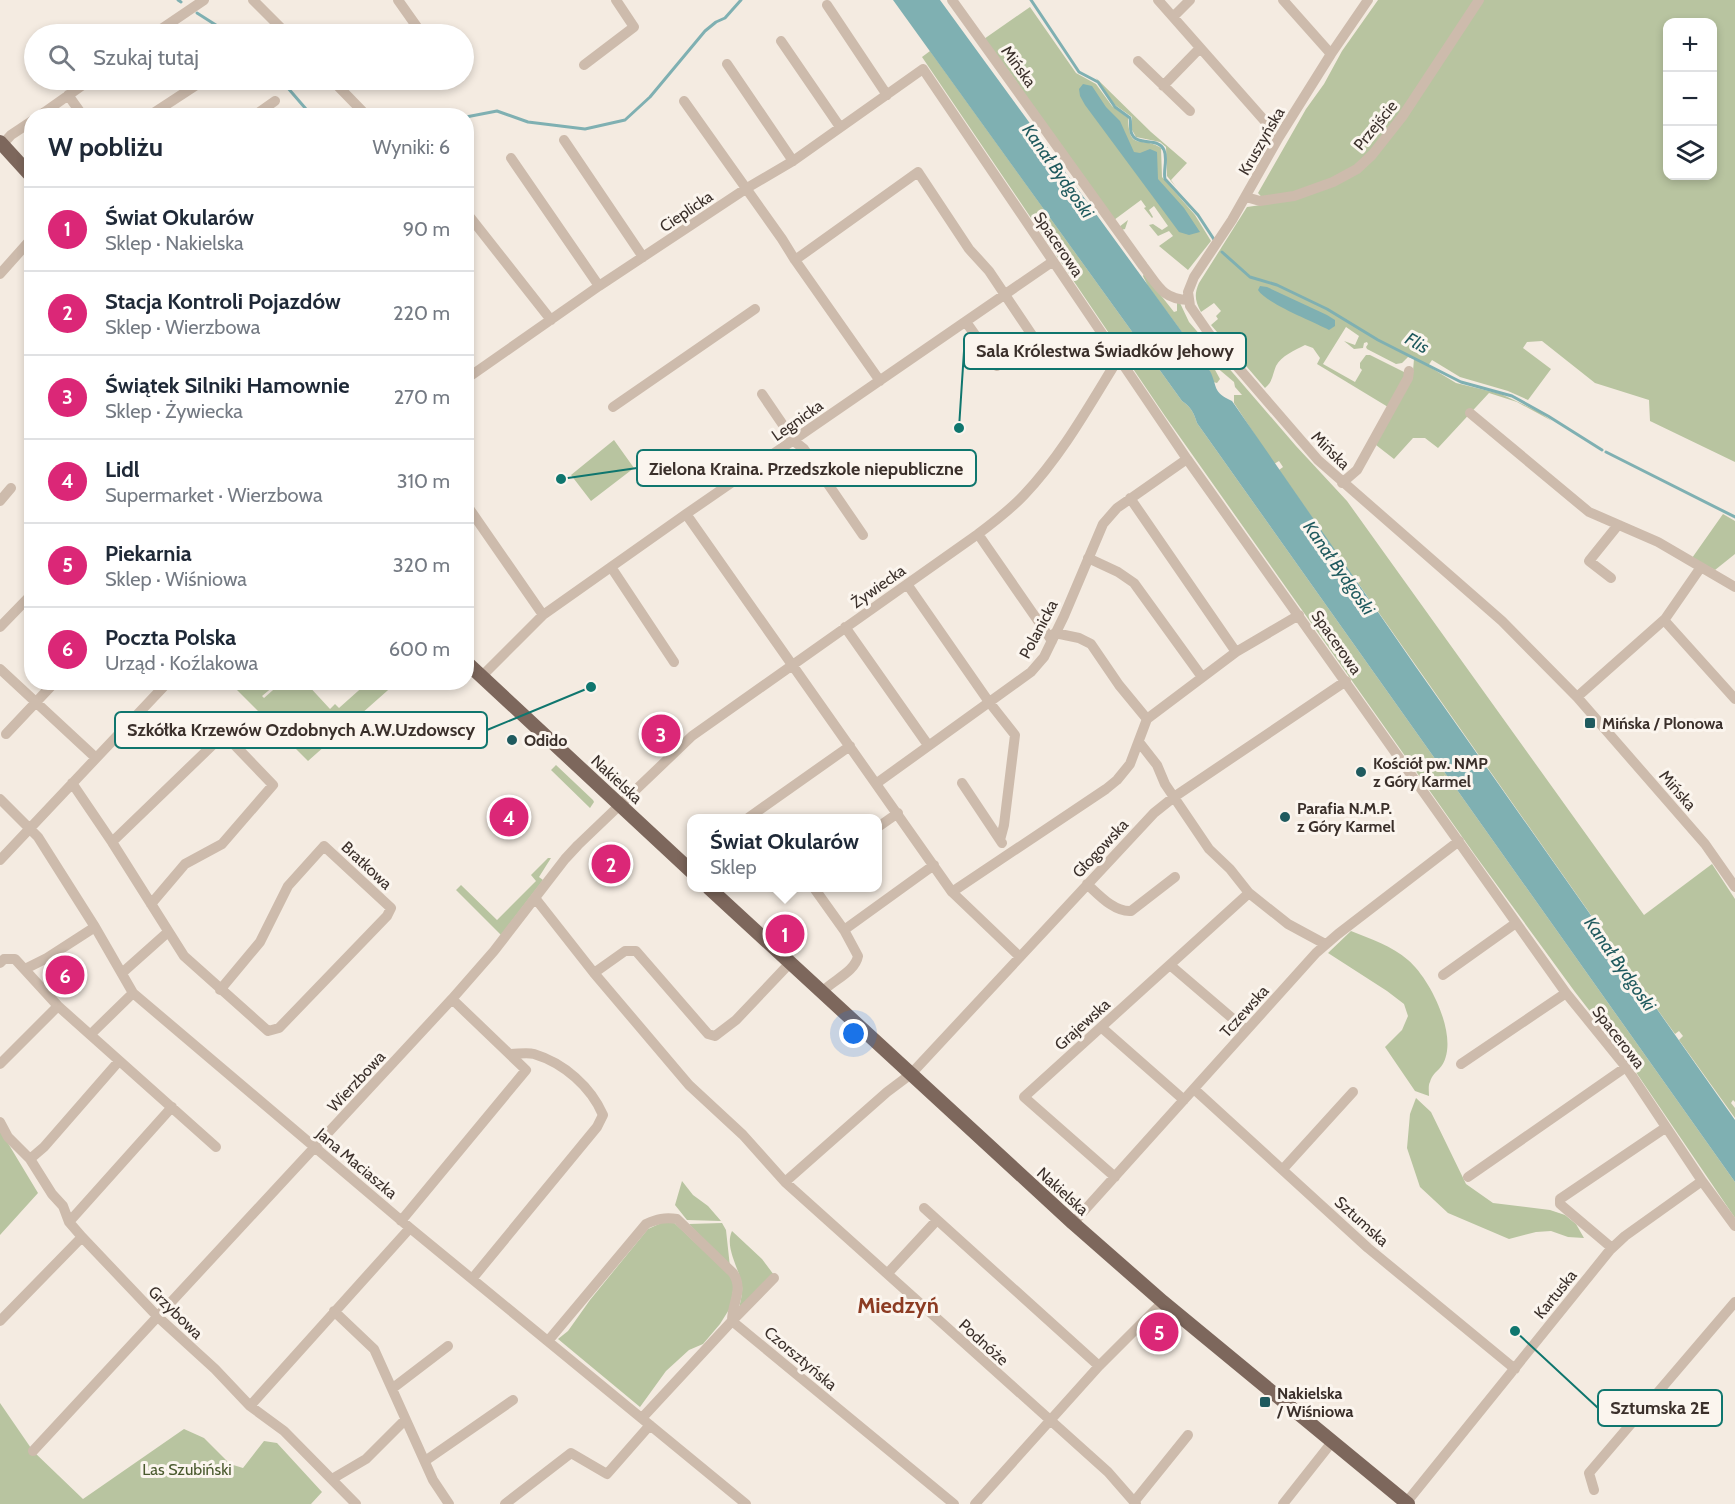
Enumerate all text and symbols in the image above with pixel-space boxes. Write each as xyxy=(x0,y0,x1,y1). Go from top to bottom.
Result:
map controls xyxy=(1663,18,1717,180)
button: + xyxy=(1663,18,1717,72)
search box xyxy=(24,24,474,90)
icon: search xyxy=(45,41,78,74)
street label: Mińska xyxy=(997,42,1040,91)
text: Szukaj tutaj xyxy=(93,44,199,71)
button: − xyxy=(1663,72,1717,126)
street label: Przejście xyxy=(1350,97,1401,154)
street label: Kruszyńska xyxy=(1234,104,1289,179)
water label: Kanał Bydgoski xyxy=(1017,120,1099,223)
button: layers xyxy=(1663,126,1717,180)
text: W pobliżu xyxy=(48,131,163,163)
text: Wyniki: 6 xyxy=(373,135,450,159)
street label: Cieplicka xyxy=(656,187,717,236)
text: Świat Okularów xyxy=(105,204,254,231)
street label: Spacerowa xyxy=(1030,208,1087,281)
text: 1 xyxy=(64,217,71,241)
text: 90 m xyxy=(403,217,450,241)
text: Sklep · Nakielska xyxy=(105,231,244,255)
text: Stacja Kontroli Pojazdów xyxy=(105,288,341,315)
text: 2 xyxy=(62,301,73,325)
text: 220 m xyxy=(393,301,450,325)
text: Sklep · Wierzbowa xyxy=(105,315,260,339)
water label: Flis xyxy=(1401,328,1433,358)
callout: Sala Królestwa Świadków Jehowy xyxy=(964,333,1246,369)
text: Sala Królestwa Świadków Jehowy xyxy=(976,340,1234,362)
text: Świątek Silniki Hamownie xyxy=(105,372,350,399)
text: 3 xyxy=(62,385,73,409)
text: 270 m xyxy=(394,385,450,409)
street label: Legnicka xyxy=(768,396,827,445)
text: Sklep · Żywiecka xyxy=(105,399,243,423)
street label: Mińska xyxy=(1307,427,1354,474)
callout: Zielona Kraina. Przedszkole niepubliczne xyxy=(637,450,976,486)
text: Lidl xyxy=(105,456,140,483)
text: Zielona Kraina. Przedszkole niepubliczne xyxy=(649,458,963,480)
text: 4 xyxy=(61,469,74,493)
text: 310 m xyxy=(397,469,450,493)
text: Supermarket · Wierzbowa xyxy=(105,483,323,507)
water label: Kanał Bydgoski xyxy=(1298,517,1380,620)
text: Piekarnia xyxy=(105,540,192,567)
text: 5 xyxy=(62,553,73,577)
text: 320 m xyxy=(393,553,450,577)
street label: Żywiecka xyxy=(847,561,909,612)
text: Sklep · Wiśniowa xyxy=(105,567,247,591)
street label: Polanicka xyxy=(1015,596,1062,662)
street label: Spacerowa xyxy=(1308,607,1366,678)
text: Poczta Polska xyxy=(105,624,236,651)
text: 6 xyxy=(62,637,73,661)
text: 600 m xyxy=(389,637,450,661)
text: Urząd · Koźlakowa xyxy=(105,651,258,675)
callout: Szkółka Krzewów Ozdobnych A.W.Uzdowscy xyxy=(115,712,487,748)
pin: 3 xyxy=(642,712,680,756)
place label: Mińska / Plonowa xyxy=(1602,714,1723,733)
marker: Mińska / Plonowa xyxy=(1583,716,1597,730)
text: Szkółka Krzewów Ozdobnych A.W.Uzdowscy xyxy=(127,719,475,741)
place label: Odido xyxy=(524,731,567,750)
marker: Odido xyxy=(505,733,519,747)
street label: Nakielska xyxy=(587,751,646,808)
place label: Kościół pw. NMP z Góry Karmel xyxy=(1373,754,1488,791)
marker: Kościół pw. NMP z Góry Karmel xyxy=(1354,765,1368,779)
street label: Mińska xyxy=(1655,767,1700,814)
pin: 4 xyxy=(490,794,528,840)
place label: Parafia N.M.P. z Góry Karmel xyxy=(1297,799,1395,836)
marker: Parafia N.M.P. z Góry Karmel xyxy=(1278,810,1292,824)
popup xyxy=(687,814,882,892)
street label: Głogowska xyxy=(1069,815,1132,882)
text: Świat Okularów xyxy=(710,828,859,855)
street label: Bratkowa xyxy=(337,837,396,894)
pin: 2 xyxy=(592,842,630,886)
text: Sklep xyxy=(710,855,757,879)
pin: 1 xyxy=(766,912,804,956)
water label: Kanał Bydgoski xyxy=(1579,913,1661,1016)
pin: 6 xyxy=(46,952,84,998)
street label: Tczewska xyxy=(1216,981,1273,1041)
street label: Grajewska xyxy=(1051,994,1114,1054)
street label: Spacerowa xyxy=(1588,1002,1649,1073)
your location xyxy=(839,1019,868,1048)
street label: Wierzbowa xyxy=(323,1047,389,1116)
street label: Jana Maciaszka xyxy=(312,1123,401,1203)
street label: Nakielska xyxy=(1033,1163,1093,1220)
street label: Sztumska xyxy=(1331,1192,1393,1251)
street label: Kartuska xyxy=(1530,1266,1581,1322)
street label: Grzybowa xyxy=(145,1282,207,1343)
district label: Miedzyń xyxy=(857,1292,939,1319)
pin: 5 xyxy=(1140,1310,1178,1354)
street label: Podnóże xyxy=(955,1315,1012,1370)
street label: Czorsztyńska xyxy=(760,1322,841,1394)
place label: Nakielska / Wiśniowa xyxy=(1276,1384,1354,1421)
callout: Sztumska 2E xyxy=(1598,1390,1722,1426)
marker: Nakielska / Wiśniowa xyxy=(1258,1395,1272,1409)
text: Sztumska 2E xyxy=(1610,1397,1710,1419)
park label: Las Szubiński xyxy=(142,1460,232,1479)

